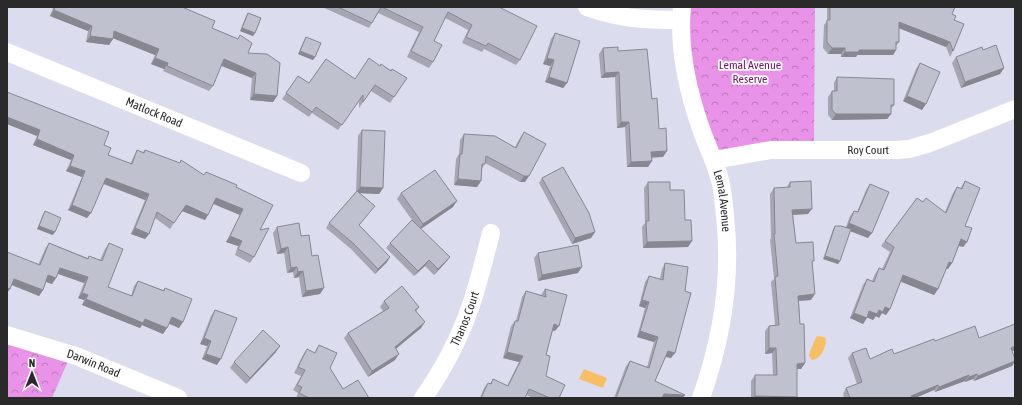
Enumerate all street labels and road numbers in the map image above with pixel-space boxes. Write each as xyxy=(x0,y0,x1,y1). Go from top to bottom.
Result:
street label: Matlock Road xyxy=(124,95,185,130)
street label: Roy Court xyxy=(847,143,890,157)
street label: Lemal Avenue xyxy=(710,168,733,232)
street label: Thanos Court xyxy=(448,289,482,348)
street label: Darwin Road xyxy=(65,347,122,380)

